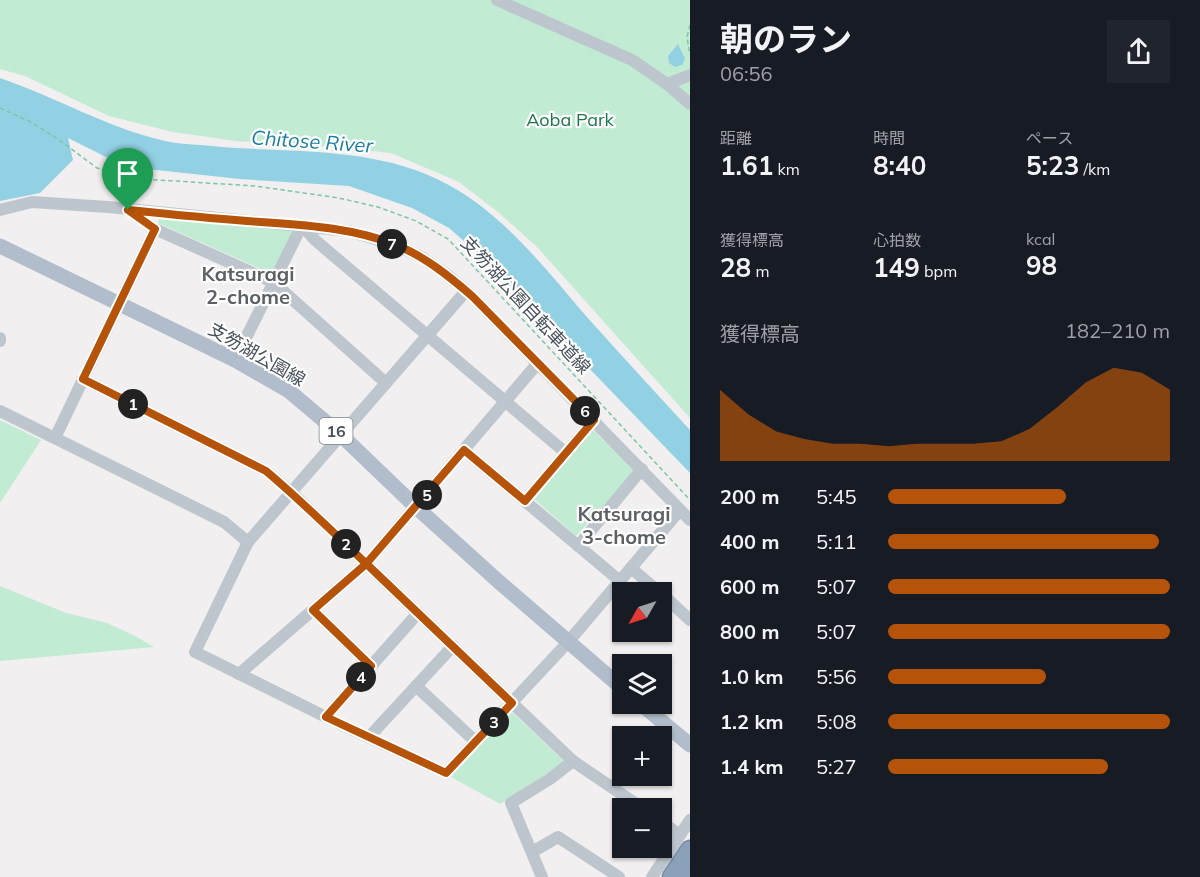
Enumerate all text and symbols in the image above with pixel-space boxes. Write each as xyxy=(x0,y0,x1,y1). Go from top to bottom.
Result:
text: 朝のラン xyxy=(720,18,852,59)
button: share xyxy=(1107,20,1170,83)
text: 06:56 xyxy=(720,61,773,86)
park label: Aoba Park xyxy=(526,108,615,131)
water label: Chitose River xyxy=(250,124,374,158)
text: 距離 xyxy=(720,128,752,148)
text: 時間 xyxy=(873,128,905,148)
text: ペース xyxy=(1026,128,1073,148)
pin xyxy=(102,148,153,210)
text: 1.61 xyxy=(720,149,773,182)
text: 8:40 xyxy=(873,149,926,182)
text: 5:23 xyxy=(1026,149,1079,182)
icon: arrive xyxy=(111,157,144,190)
text: km xyxy=(773,159,800,179)
text: /km xyxy=(1079,159,1110,179)
pin: 7 xyxy=(377,229,407,259)
text: kcal xyxy=(1026,229,1055,249)
text: 獲得標高 xyxy=(720,230,784,250)
text: 心拍数 xyxy=(873,230,921,250)
street label: 支笏湖公園自転車道線 xyxy=(456,231,596,379)
text: 7 xyxy=(387,234,397,254)
text: 98 xyxy=(1026,249,1057,282)
text: 28 xyxy=(720,251,751,284)
text: 149 xyxy=(873,251,920,284)
district label: Katsuragi 2-chome xyxy=(201,261,295,309)
text: m xyxy=(751,261,769,281)
text: bpm xyxy=(920,261,957,281)
street label: 支笏湖公園線 xyxy=(204,317,310,391)
text: 182–210 m xyxy=(1065,318,1170,343)
text: 獲得標高 xyxy=(720,321,800,346)
pin: 1 xyxy=(118,389,148,419)
text: 1 xyxy=(128,394,138,414)
pin: 6 xyxy=(570,396,600,426)
text: 6 xyxy=(580,401,590,421)
road number: 16 xyxy=(320,418,352,444)
pin: 5 xyxy=(412,480,442,510)
text: 200 m xyxy=(720,484,779,509)
text: 5:45 xyxy=(816,484,857,509)
text: 5 xyxy=(422,485,432,505)
district label: Katsuragi 3-chome xyxy=(577,501,671,549)
pin: 2 xyxy=(331,529,361,559)
text: 400 m xyxy=(720,529,779,554)
text: 5:11 xyxy=(816,529,857,554)
text: 2 xyxy=(341,534,351,554)
text: 600 m xyxy=(720,574,779,599)
text: 5:07 xyxy=(816,574,857,599)
north arrow xyxy=(612,582,672,642)
map controls xyxy=(612,582,672,858)
text: 800 m xyxy=(720,619,779,644)
text: 5:07 xyxy=(816,619,857,644)
button: layers xyxy=(612,654,672,714)
pin: 4 xyxy=(346,662,376,692)
text: 1.0 km xyxy=(720,664,783,689)
text: 5:56 xyxy=(816,664,857,689)
text: 4 xyxy=(356,667,366,687)
pin: 3 xyxy=(479,707,509,737)
text: 1.2 km xyxy=(720,709,783,734)
text: 5:08 xyxy=(816,709,857,734)
text: 3 xyxy=(489,712,499,732)
button: + xyxy=(612,726,672,786)
text: 1.4 km xyxy=(720,754,783,779)
text: 5:27 xyxy=(816,754,857,779)
button: − xyxy=(612,798,672,858)

